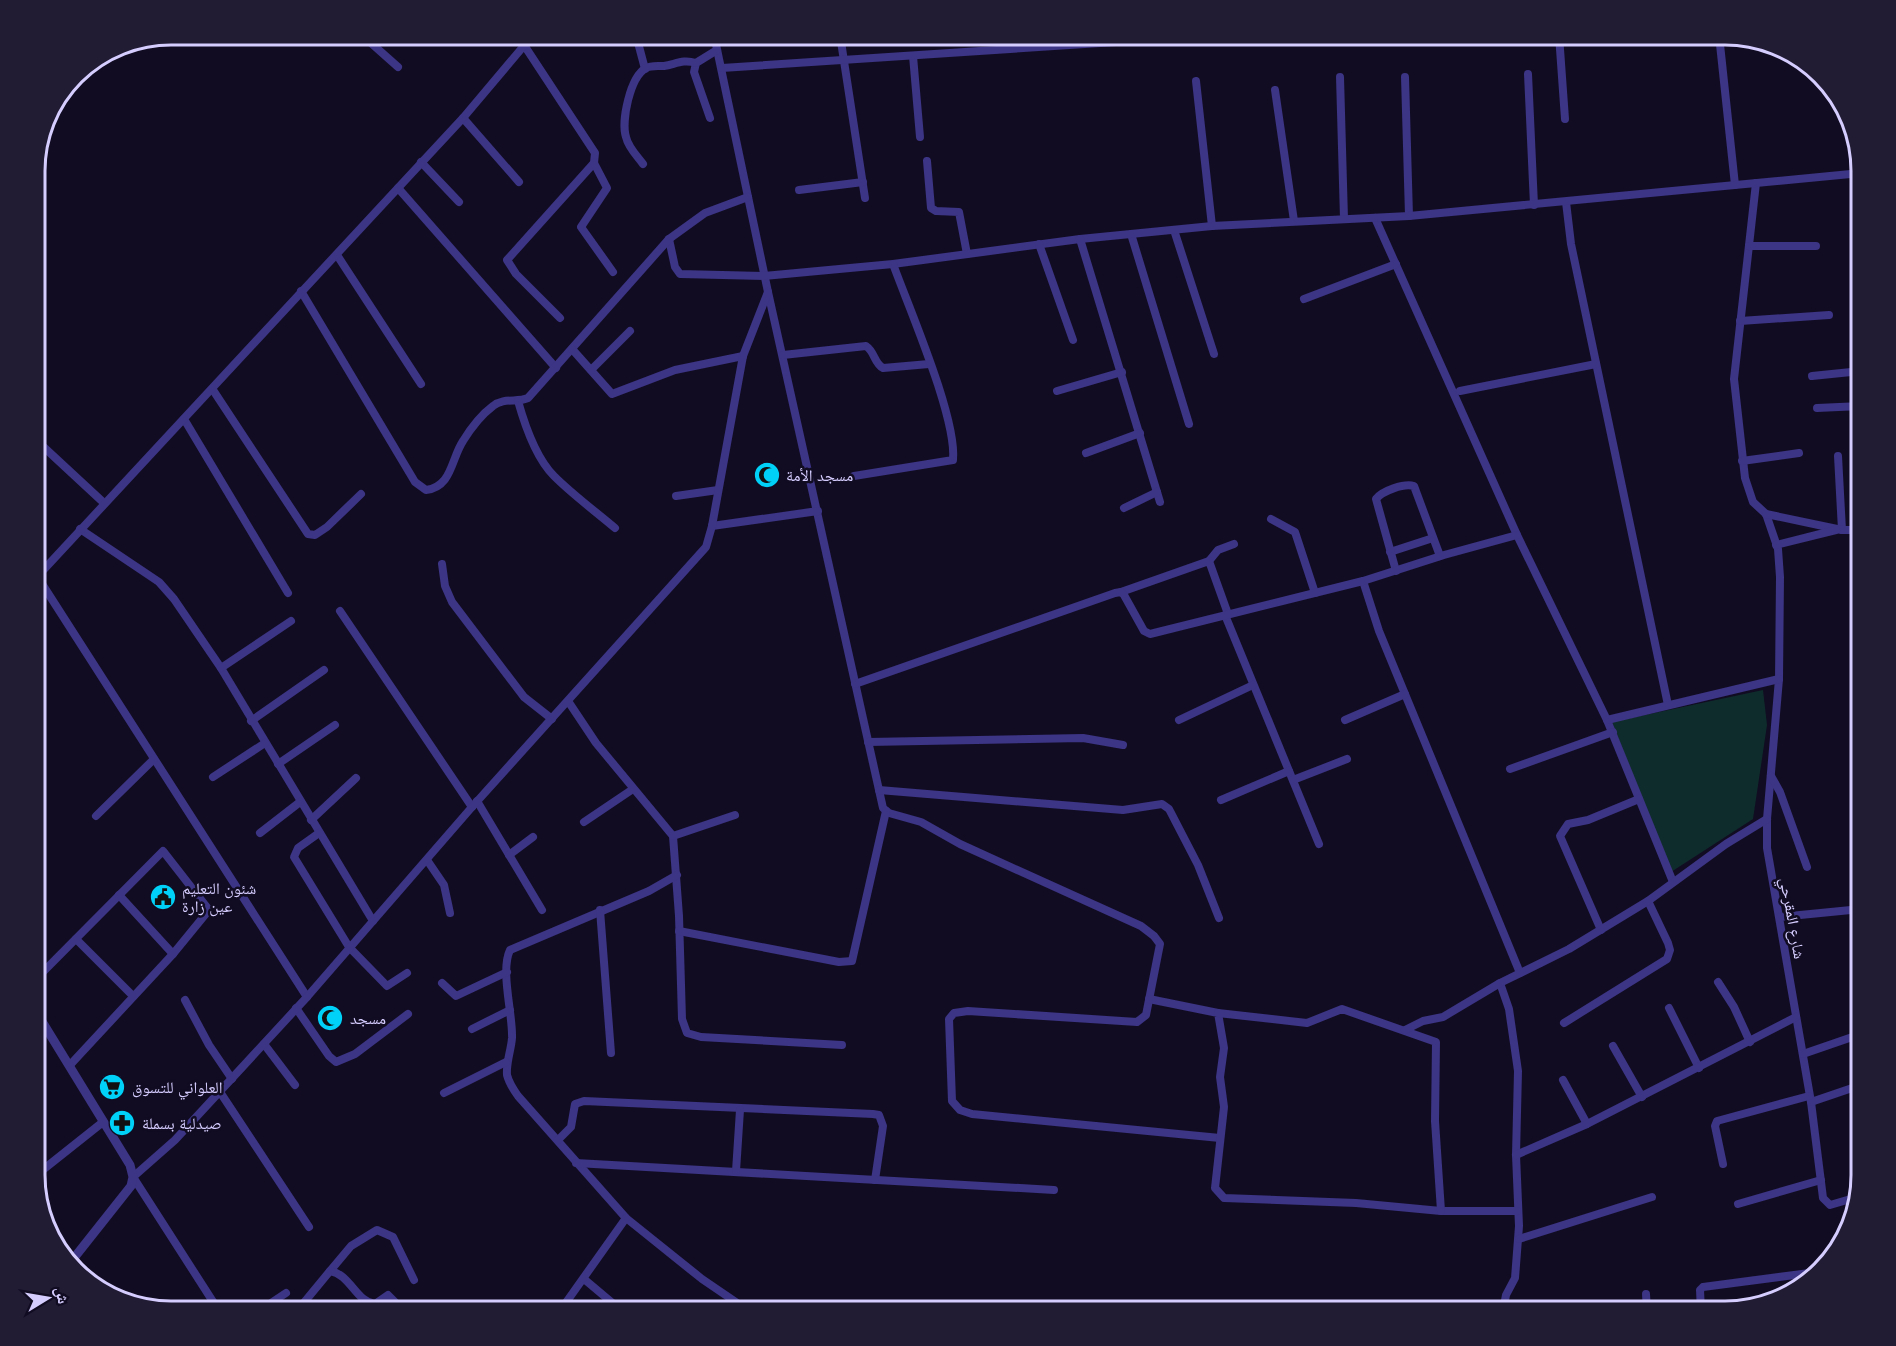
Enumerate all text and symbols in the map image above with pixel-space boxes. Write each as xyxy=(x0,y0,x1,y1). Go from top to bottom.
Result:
mosque icon: مسجد الأمة xyxy=(752,460,782,490)
place label: مسجد الأمة xyxy=(786,465,853,485)
street label: شارع المقرحي xyxy=(1773,876,1810,961)
place label: شئون التعليم عين زارة xyxy=(182,878,256,917)
public building icon: شئون التعليم عين زارة xyxy=(148,882,178,912)
mosque icon: مسجد xyxy=(315,1003,345,1033)
place label: مسجد xyxy=(350,1008,386,1028)
supermarket icon: العلواني للتسوق xyxy=(97,1072,127,1102)
place label: العلواني للتسوق xyxy=(132,1077,222,1100)
pharmacy icon: صيدلية بسملة xyxy=(107,1108,137,1138)
place label: صيدلية بسملة xyxy=(142,1113,222,1133)
north arrow xyxy=(18,1268,78,1328)
text: ش xyxy=(51,1285,74,1305)

